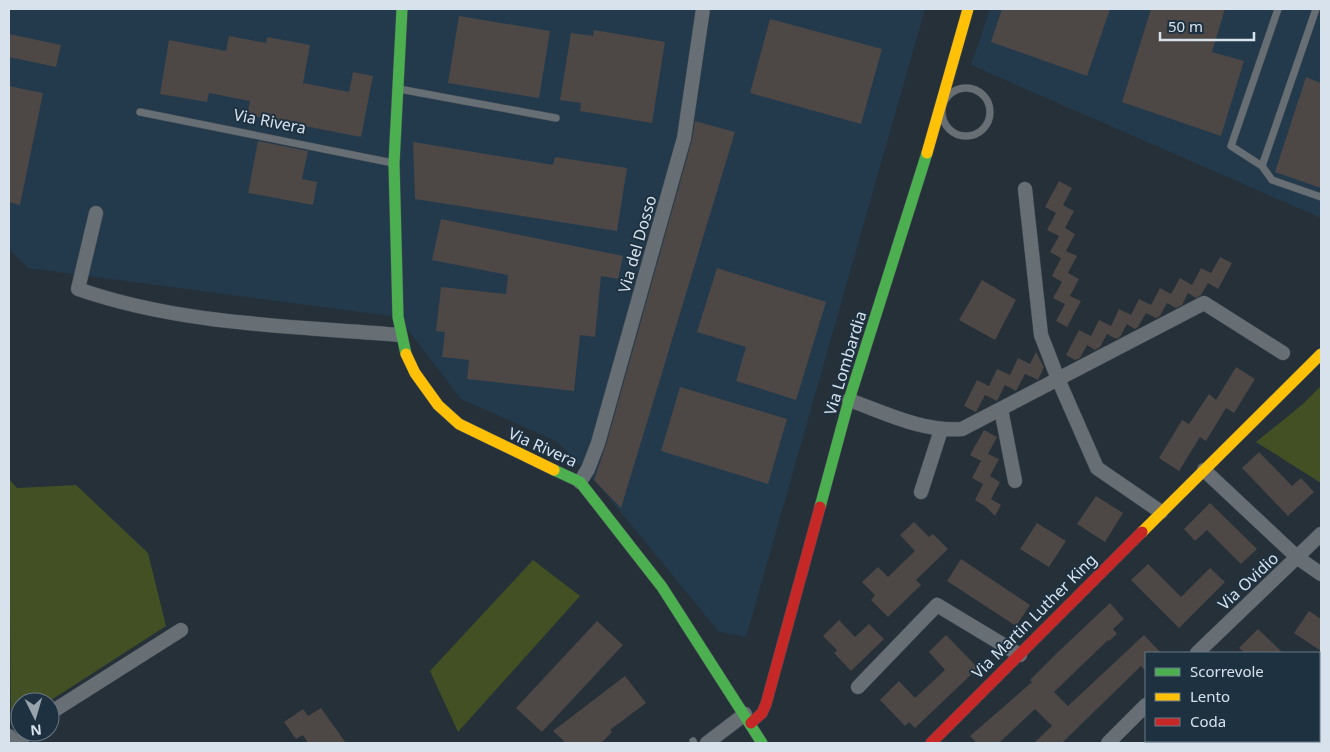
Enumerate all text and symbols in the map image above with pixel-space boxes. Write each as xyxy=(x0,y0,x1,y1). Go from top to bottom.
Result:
scale bar xyxy=(1160,10,1254,42)
text: 50 m xyxy=(1168,16,1203,36)
street label: Via Rivera xyxy=(232,103,308,139)
street label: Via del Dosso xyxy=(613,193,661,295)
street label: Via Lombardia xyxy=(819,308,871,418)
street label: Via Rivera xyxy=(505,422,581,472)
street label: Via Ovidio xyxy=(1213,547,1283,615)
street label: Via Martin Luther King xyxy=(967,549,1101,683)
legend xyxy=(1145,652,1320,742)
text: Scorrevole xyxy=(1190,661,1264,681)
text: Lento xyxy=(1190,686,1230,706)
north arrow xyxy=(10,692,60,742)
text: Coda xyxy=(1190,711,1226,731)
text: N xyxy=(30,720,43,740)

